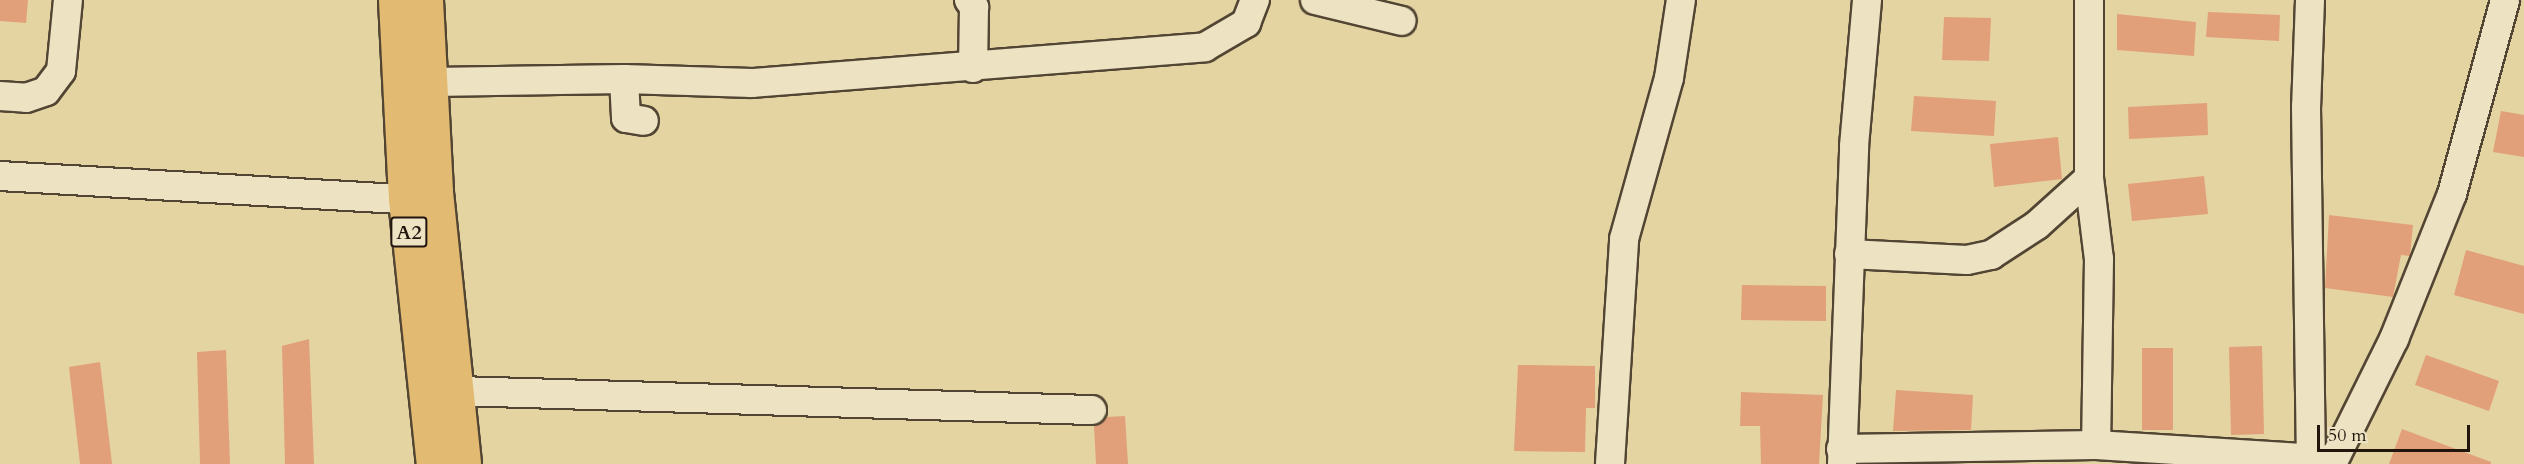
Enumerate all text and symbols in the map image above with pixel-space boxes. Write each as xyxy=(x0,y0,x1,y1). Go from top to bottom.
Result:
road number: A2 xyxy=(390,215,428,249)
scale bar xyxy=(2320,413,2473,451)
text: 50 m xyxy=(2328,423,2367,448)

